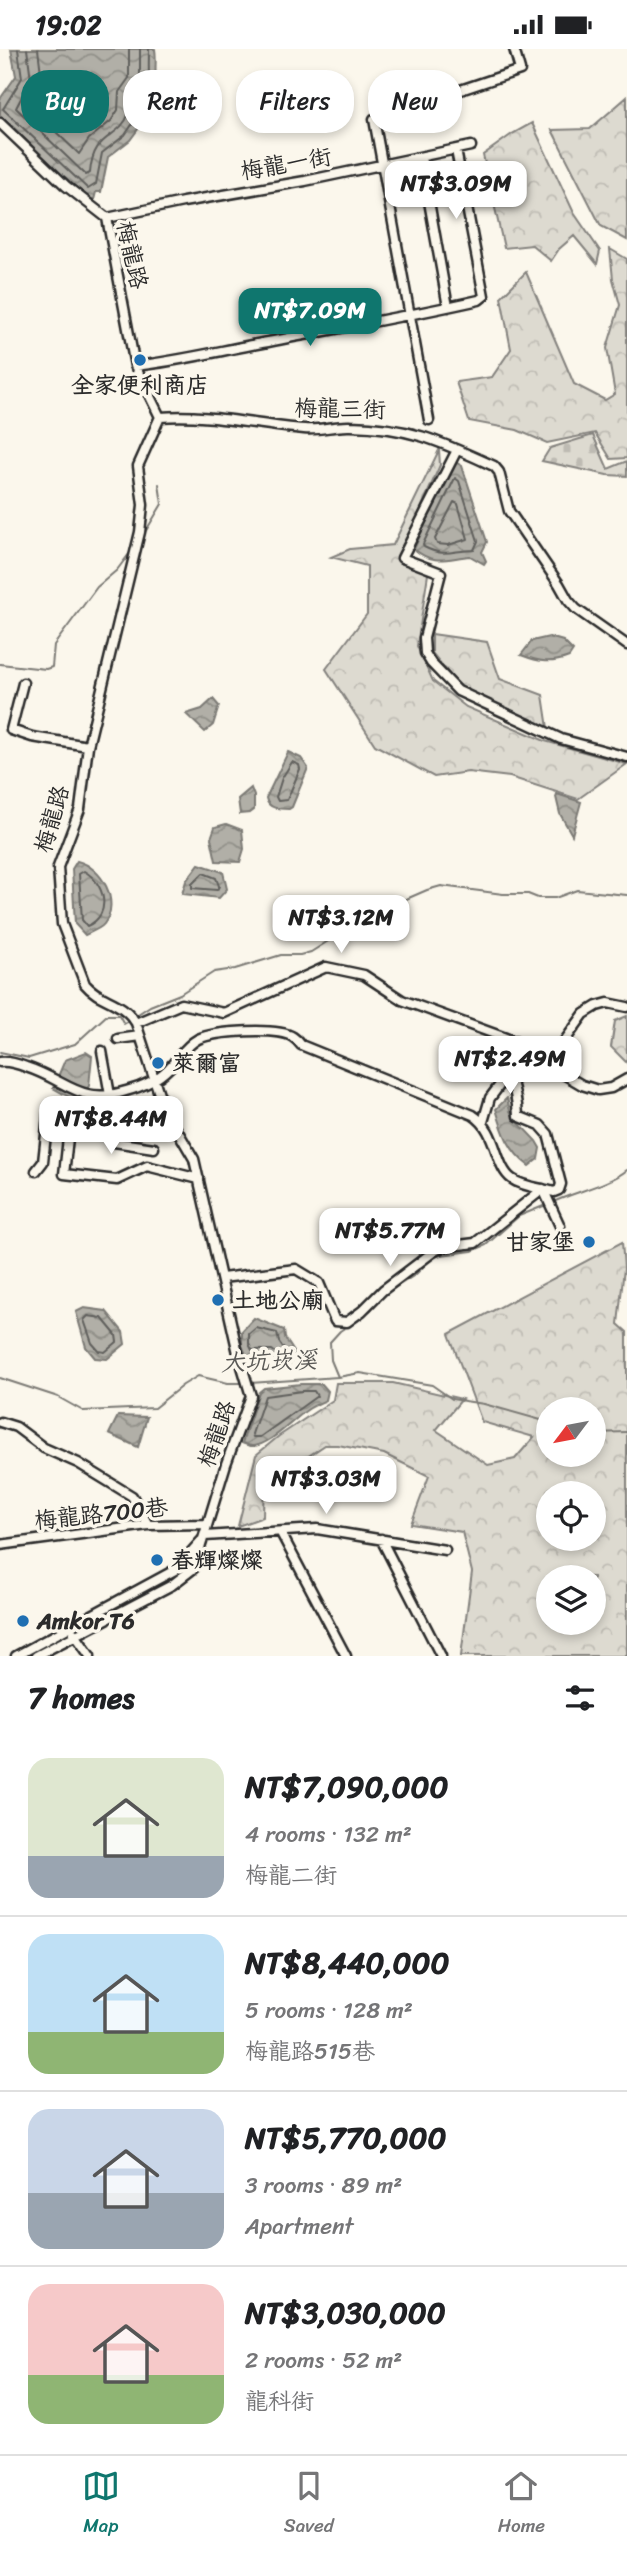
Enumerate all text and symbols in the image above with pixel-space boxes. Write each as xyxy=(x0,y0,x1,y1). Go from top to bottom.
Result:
text: 19:02 xyxy=(35,2,101,48)
chip: Buy xyxy=(21,70,109,133)
chip: Rent xyxy=(123,70,222,133)
chip: Filters xyxy=(236,70,354,133)
chip: New xyxy=(368,70,462,133)
street label: 梅龍一街 xyxy=(237,136,335,192)
pin: NT$3.09M xyxy=(384,162,528,221)
text: NT$3.09M xyxy=(401,163,511,204)
street label: 梅龍路 xyxy=(104,217,160,293)
pin: NT$7.09M xyxy=(238,289,382,348)
text: NT$7.09M xyxy=(255,290,365,331)
marker: 全家便利商店 xyxy=(132,352,148,368)
place label: 全家便利商店 xyxy=(71,365,209,406)
street label: 梅龍三街 xyxy=(294,388,386,430)
street label: 梅龍路 xyxy=(23,780,81,858)
pin: NT$3.12M xyxy=(269,895,413,955)
text: NT$3.12M xyxy=(289,897,393,938)
pin: NT$2.49M xyxy=(438,1037,582,1096)
text: NT$2.49M xyxy=(455,1038,565,1079)
place label: 萊爾富 xyxy=(172,1043,241,1084)
marker: 萊爾富 xyxy=(150,1055,166,1071)
pin: NT$8.44M xyxy=(39,1097,183,1156)
text: NT$8.44M xyxy=(55,1098,167,1139)
pin: NT$5.77M xyxy=(318,1209,462,1268)
text: NT$5.77M xyxy=(335,1210,445,1251)
place label: 甘家堡 xyxy=(506,1222,575,1263)
marker: 甘家堡 xyxy=(581,1234,597,1250)
place label: 土地公廟 xyxy=(232,1280,324,1321)
marker: 土地公廟 xyxy=(210,1292,226,1308)
water label: 大坑崁溪 xyxy=(220,1338,320,1384)
street label: 梅龍路 xyxy=(186,1395,248,1473)
north arrow xyxy=(536,1397,606,1467)
map controls xyxy=(536,1397,606,1635)
pin: NT$3.03M xyxy=(254,1457,398,1516)
text: NT$3.03M xyxy=(272,1458,380,1499)
button: locate xyxy=(536,1481,606,1551)
street label: 梅龍路700巷 xyxy=(32,1486,171,1541)
place label: 春輝燦燦 xyxy=(171,1540,263,1581)
marker: 春輝燦燦 xyxy=(149,1552,165,1568)
button: layers xyxy=(536,1565,606,1635)
place label: Amkor T6 xyxy=(36,1601,135,1642)
marker: Amkor T6 xyxy=(15,1613,31,1629)
text: 7 homes xyxy=(28,1671,135,1725)
icon: filters xyxy=(561,1679,599,1717)
text: NT$7,090,000 xyxy=(245,1760,448,1814)
icon: home xyxy=(84,1786,168,1870)
text: 4 rooms · 132 m² xyxy=(245,1814,412,1855)
text: 梅龍二街 xyxy=(245,1855,337,1896)
text: NT$8,440,000 xyxy=(245,1936,449,1990)
icon: home xyxy=(84,1962,168,2046)
text: 5 rooms · 128 m² xyxy=(245,1990,413,2031)
text: 梅龍路515巷 xyxy=(245,2031,375,2072)
text: NT$5,770,000 xyxy=(245,2111,446,2165)
icon: home xyxy=(84,2137,168,2221)
text: 3 rooms · 89 m² xyxy=(245,2165,402,2206)
text: Apartment xyxy=(245,2206,354,2247)
text: NT$3,030,000 xyxy=(245,2286,446,2340)
icon: home xyxy=(84,2312,168,2396)
text: 2 rooms · 52 m² xyxy=(245,2340,402,2381)
text: 龍科街 xyxy=(245,2381,314,2422)
tab: Map xyxy=(82,2467,120,2542)
tab: Saved xyxy=(284,2467,334,2542)
tab: Home xyxy=(498,2467,545,2542)

